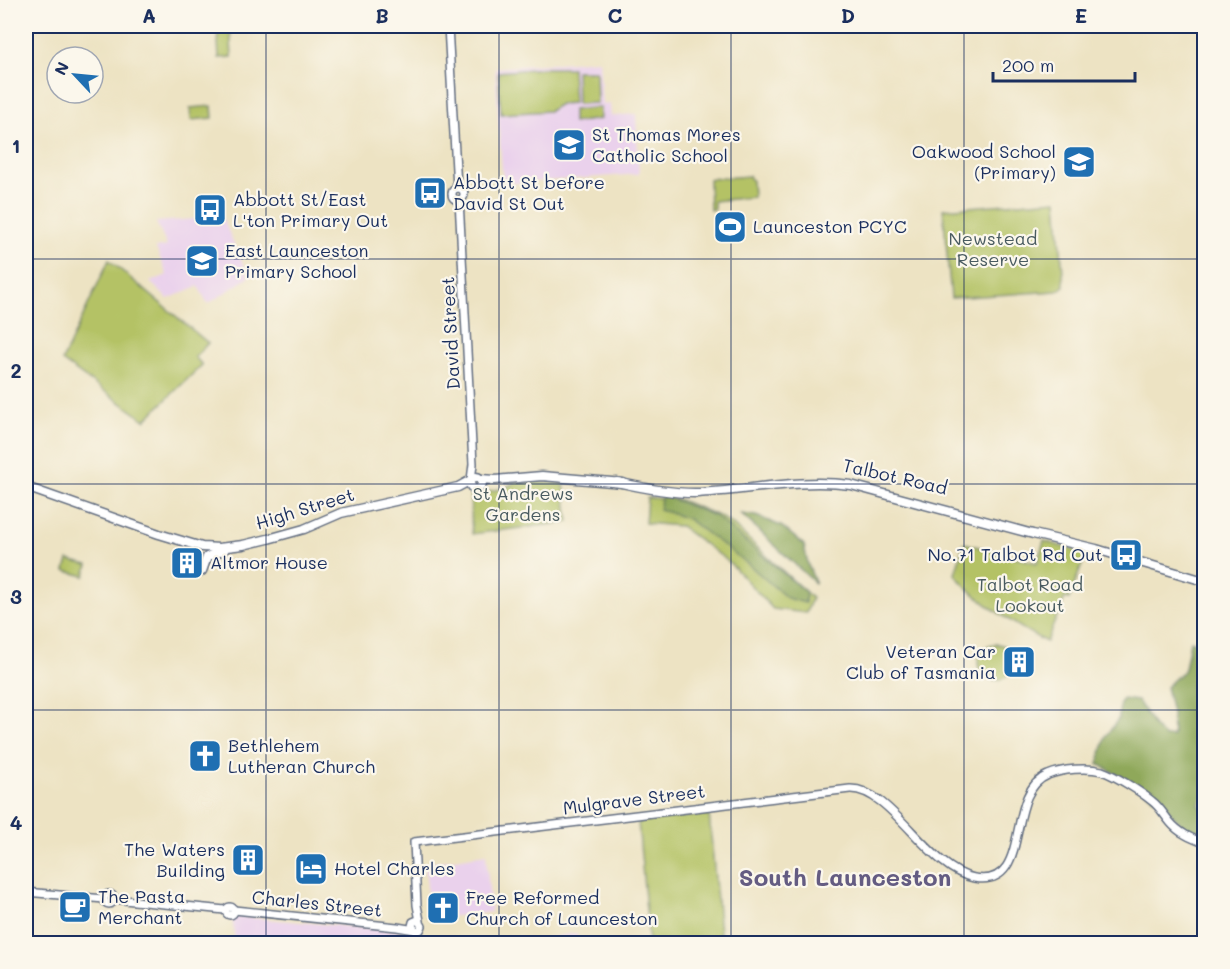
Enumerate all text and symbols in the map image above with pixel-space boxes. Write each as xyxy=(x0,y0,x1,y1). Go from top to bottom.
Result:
text: A xyxy=(142,2,156,28)
text: B xyxy=(375,2,389,28)
text: C xyxy=(608,2,623,28)
text: D xyxy=(841,2,855,28)
text: E xyxy=(1075,2,1087,28)
north arrow xyxy=(45,45,105,105)
scale bar xyxy=(993,45,1136,83)
text: 200 m xyxy=(1002,53,1054,77)
text: N xyxy=(49,58,73,78)
place label: St Thomas Mores Catholic School xyxy=(592,122,741,167)
school or university icon: St Thomas Mores Catholic School xyxy=(551,127,587,163)
text: 1 xyxy=(12,132,20,158)
place label: Oakwood School (Primary) xyxy=(912,139,1056,184)
school or university icon: Oakwood School (Primary) xyxy=(1061,144,1097,180)
place label: Abbott St before David St Out xyxy=(453,170,605,215)
bus stop icon: Abbott St before David St Out xyxy=(412,175,448,211)
place label: Abbott St/East L'ton Primary Out xyxy=(233,187,388,232)
bus stop icon: Abbott St/East L'ton Primary Out xyxy=(192,192,228,228)
sports icon: Launceston PCYC xyxy=(712,209,748,245)
place label: Launceston PCYC xyxy=(753,214,907,238)
park label: Newstead Reserve xyxy=(949,226,1037,271)
place label: East Launceston Primary School xyxy=(225,238,369,283)
school or university icon: East Launceston Primary School xyxy=(184,243,220,279)
street label: David Street xyxy=(435,276,465,390)
text: 2 xyxy=(10,357,22,383)
street label: Talbot Road xyxy=(841,452,950,500)
park label: St Andrews Gardens xyxy=(473,481,573,526)
street label: High Street xyxy=(252,482,357,534)
bus stop icon: No.71 Talbot Rd Out xyxy=(1108,537,1144,573)
place label: No.71 Talbot Rd Out xyxy=(928,542,1103,566)
building icon: Altmor House xyxy=(169,545,205,581)
place label: Altmor House xyxy=(210,550,328,574)
park label: Talbot Road Lookout xyxy=(977,572,1083,617)
text: 3 xyxy=(10,583,22,609)
place label: Veteran Car Club of Tasmania xyxy=(846,639,996,684)
building icon: Veteran Car Club of Tasmania xyxy=(1001,644,1037,680)
place label: Bethlehem Lutheran Church xyxy=(228,733,375,778)
church icon: Bethlehem Lutheran Church xyxy=(187,738,223,774)
street label: Mulgrave Street xyxy=(561,778,706,820)
text: 4 xyxy=(10,809,23,835)
place label: The Waters Building xyxy=(124,837,225,882)
building icon: The Waters Building xyxy=(230,842,266,878)
hotel icon: Hotel Charles xyxy=(293,851,329,887)
place label: Hotel Charles xyxy=(334,856,455,880)
district label: South Launceston xyxy=(739,861,951,892)
place label: The Pasta Merchant xyxy=(98,884,185,929)
street label: Charles Street xyxy=(251,884,383,922)
place label: Free Reformed Church of Launceston xyxy=(466,885,657,930)
cafe icon: The Pasta Merchant xyxy=(57,889,93,925)
church icon: Free Reformed Church of Launceston xyxy=(425,890,461,926)

